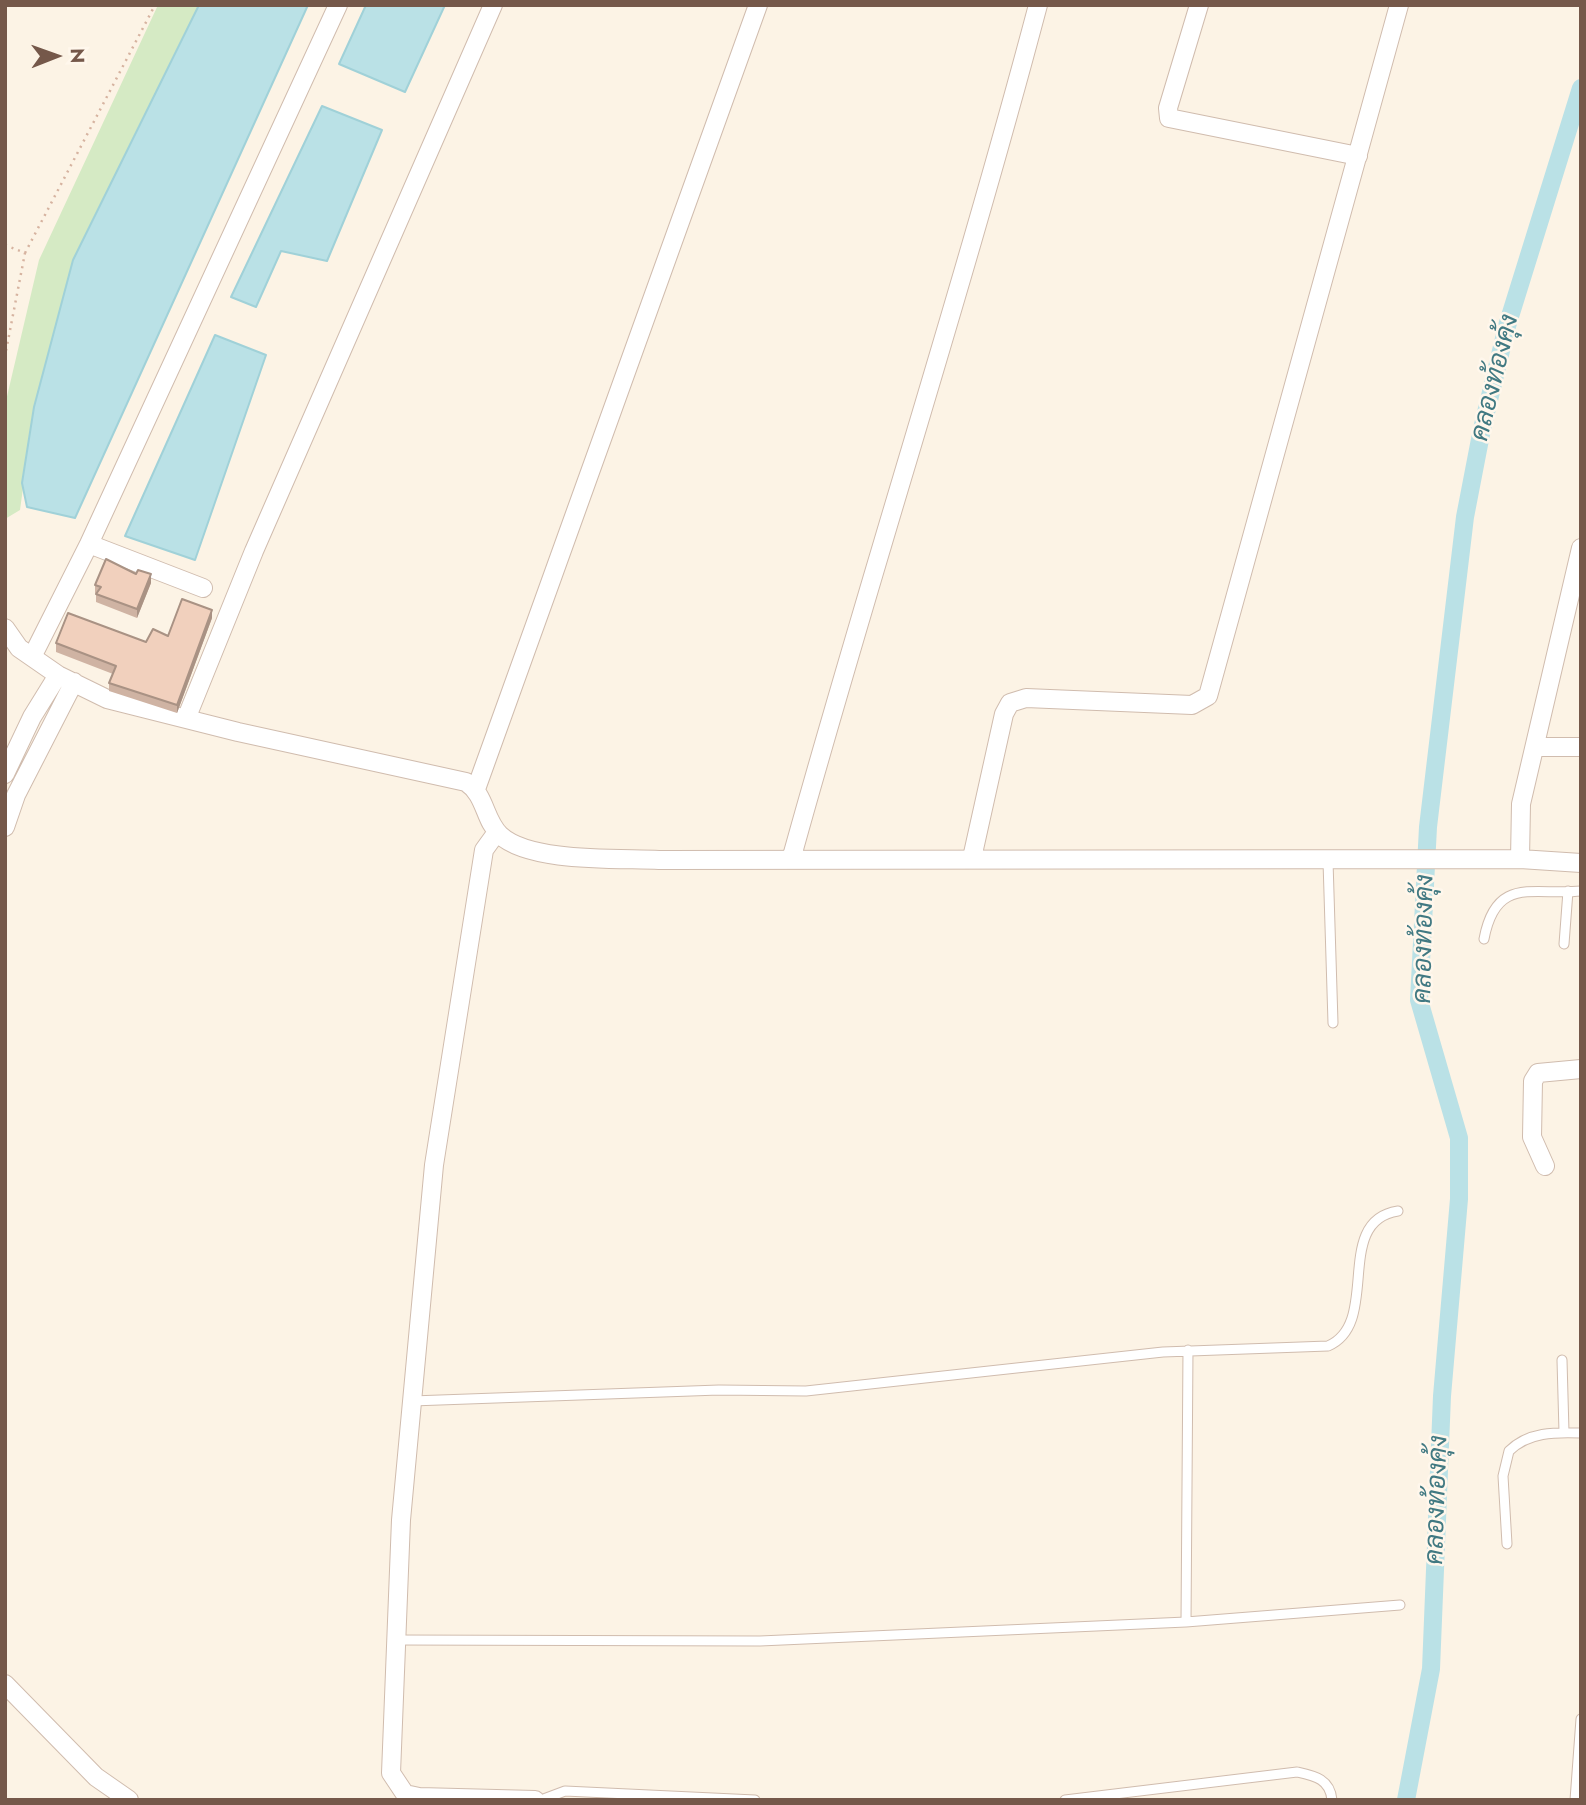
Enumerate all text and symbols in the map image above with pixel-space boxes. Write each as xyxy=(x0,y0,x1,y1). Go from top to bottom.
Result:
north arrow xyxy=(21,21,91,91)
text: N xyxy=(64,48,91,63)
water label: คลองท้องคุ้ง xyxy=(1465,311,1527,445)
water label: คลองท้องคุ้ง xyxy=(1408,874,1442,1004)
water label: คลองท้องคุ้ง xyxy=(1420,1435,1456,1565)

